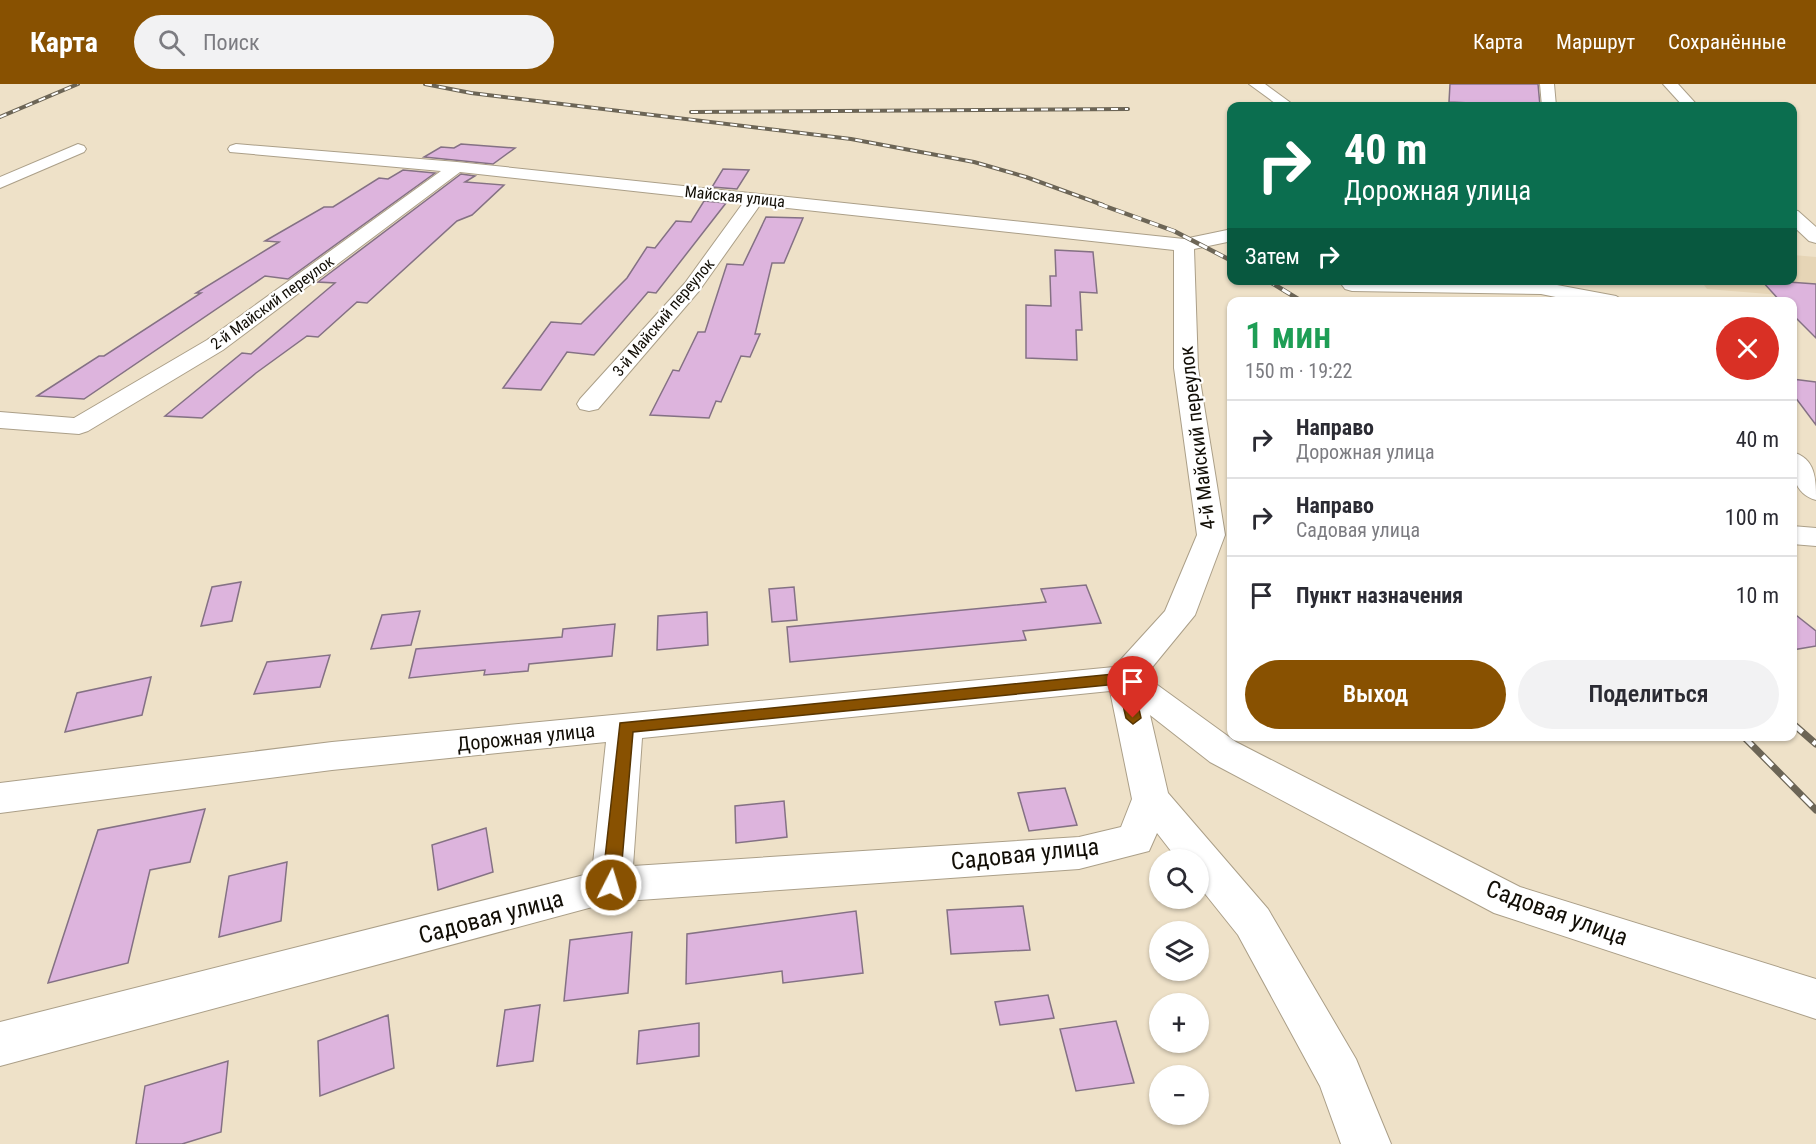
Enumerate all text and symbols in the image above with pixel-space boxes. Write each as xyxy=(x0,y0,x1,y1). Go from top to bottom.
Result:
search box xyxy=(134,15,554,69)
text: Карта xyxy=(30,26,98,59)
icon: search xyxy=(155,26,188,59)
text: Поиск xyxy=(203,30,260,55)
text: Карта xyxy=(1473,30,1523,54)
text: Маршрут xyxy=(1556,30,1635,54)
text: Сохранённые xyxy=(1668,30,1786,54)
text: 40 m xyxy=(1344,125,1427,174)
icon: right xyxy=(1245,126,1323,204)
text: Дорожная улица xyxy=(1344,175,1531,207)
street label: Майская улица xyxy=(684,182,786,211)
icon: right xyxy=(1312,240,1345,273)
text: Затем xyxy=(1245,244,1300,269)
street label: 2-й Майский переулок xyxy=(207,251,338,354)
street label: 3-й Майский переулок xyxy=(609,254,718,380)
text: 1 мин xyxy=(1245,315,1331,357)
button: close xyxy=(1716,317,1779,380)
street label: 4-й Майский переулок xyxy=(1174,344,1220,531)
text: 150 m · 19:22 xyxy=(1245,359,1352,383)
text: Направо xyxy=(1296,415,1374,440)
icon: right xyxy=(1245,423,1278,456)
text: 40 m xyxy=(1736,427,1779,452)
text: Дорожная улица xyxy=(1296,440,1435,464)
text: Направо xyxy=(1296,493,1374,518)
icon: right xyxy=(1245,501,1278,534)
text: 100 m xyxy=(1725,505,1779,530)
text: Садовая улица xyxy=(1296,518,1420,542)
icon: arrive xyxy=(1245,579,1278,612)
text: Пункт назначения xyxy=(1296,583,1463,608)
text: 10 m xyxy=(1736,583,1779,608)
pin xyxy=(1107,656,1158,718)
button: Выход xyxy=(1245,660,1506,729)
button: Поделиться xyxy=(1518,660,1779,729)
icon: arrive xyxy=(1116,665,1149,698)
street label: Дорожная улица xyxy=(456,718,596,756)
street label: Садовая улица xyxy=(950,832,1100,876)
map controls xyxy=(1149,849,1209,1125)
button: search xyxy=(1149,849,1209,909)
position arrow xyxy=(579,853,643,917)
street label: Садовая улица xyxy=(1482,874,1632,952)
street label: Садовая улица xyxy=(416,884,566,950)
button: layers xyxy=(1149,921,1209,981)
button: + xyxy=(1149,993,1209,1053)
button: − xyxy=(1149,1065,1209,1125)

